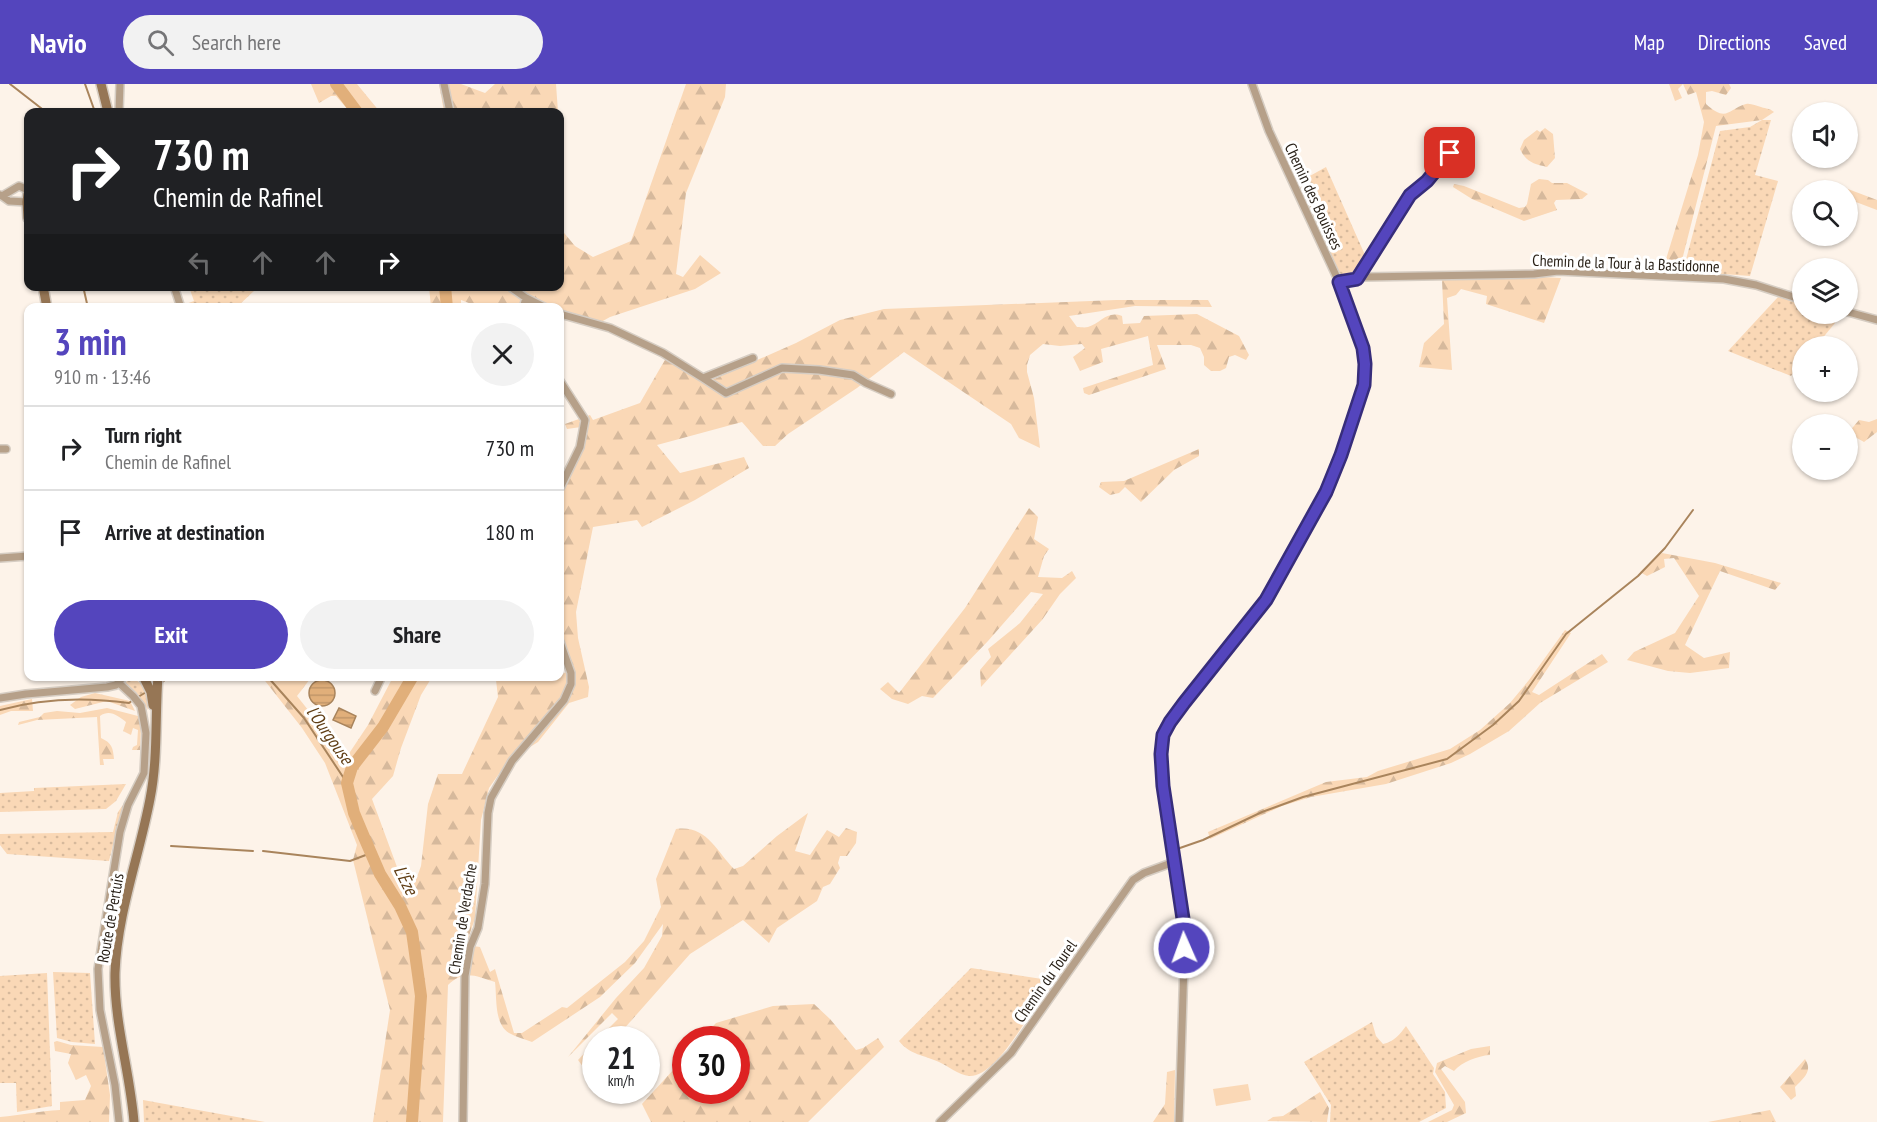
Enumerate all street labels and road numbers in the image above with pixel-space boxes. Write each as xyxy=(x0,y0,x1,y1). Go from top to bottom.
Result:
street label: Chemin des Bouisses xyxy=(1281,140,1347,252)
street label: Chemin de la Tour à la Bastidonne xyxy=(1532,250,1720,276)
street label: Chemin de Verdache xyxy=(443,862,481,976)
street label: Route de Pertuis xyxy=(92,872,128,964)
street label: Chemin du Tourel xyxy=(1009,936,1081,1026)

